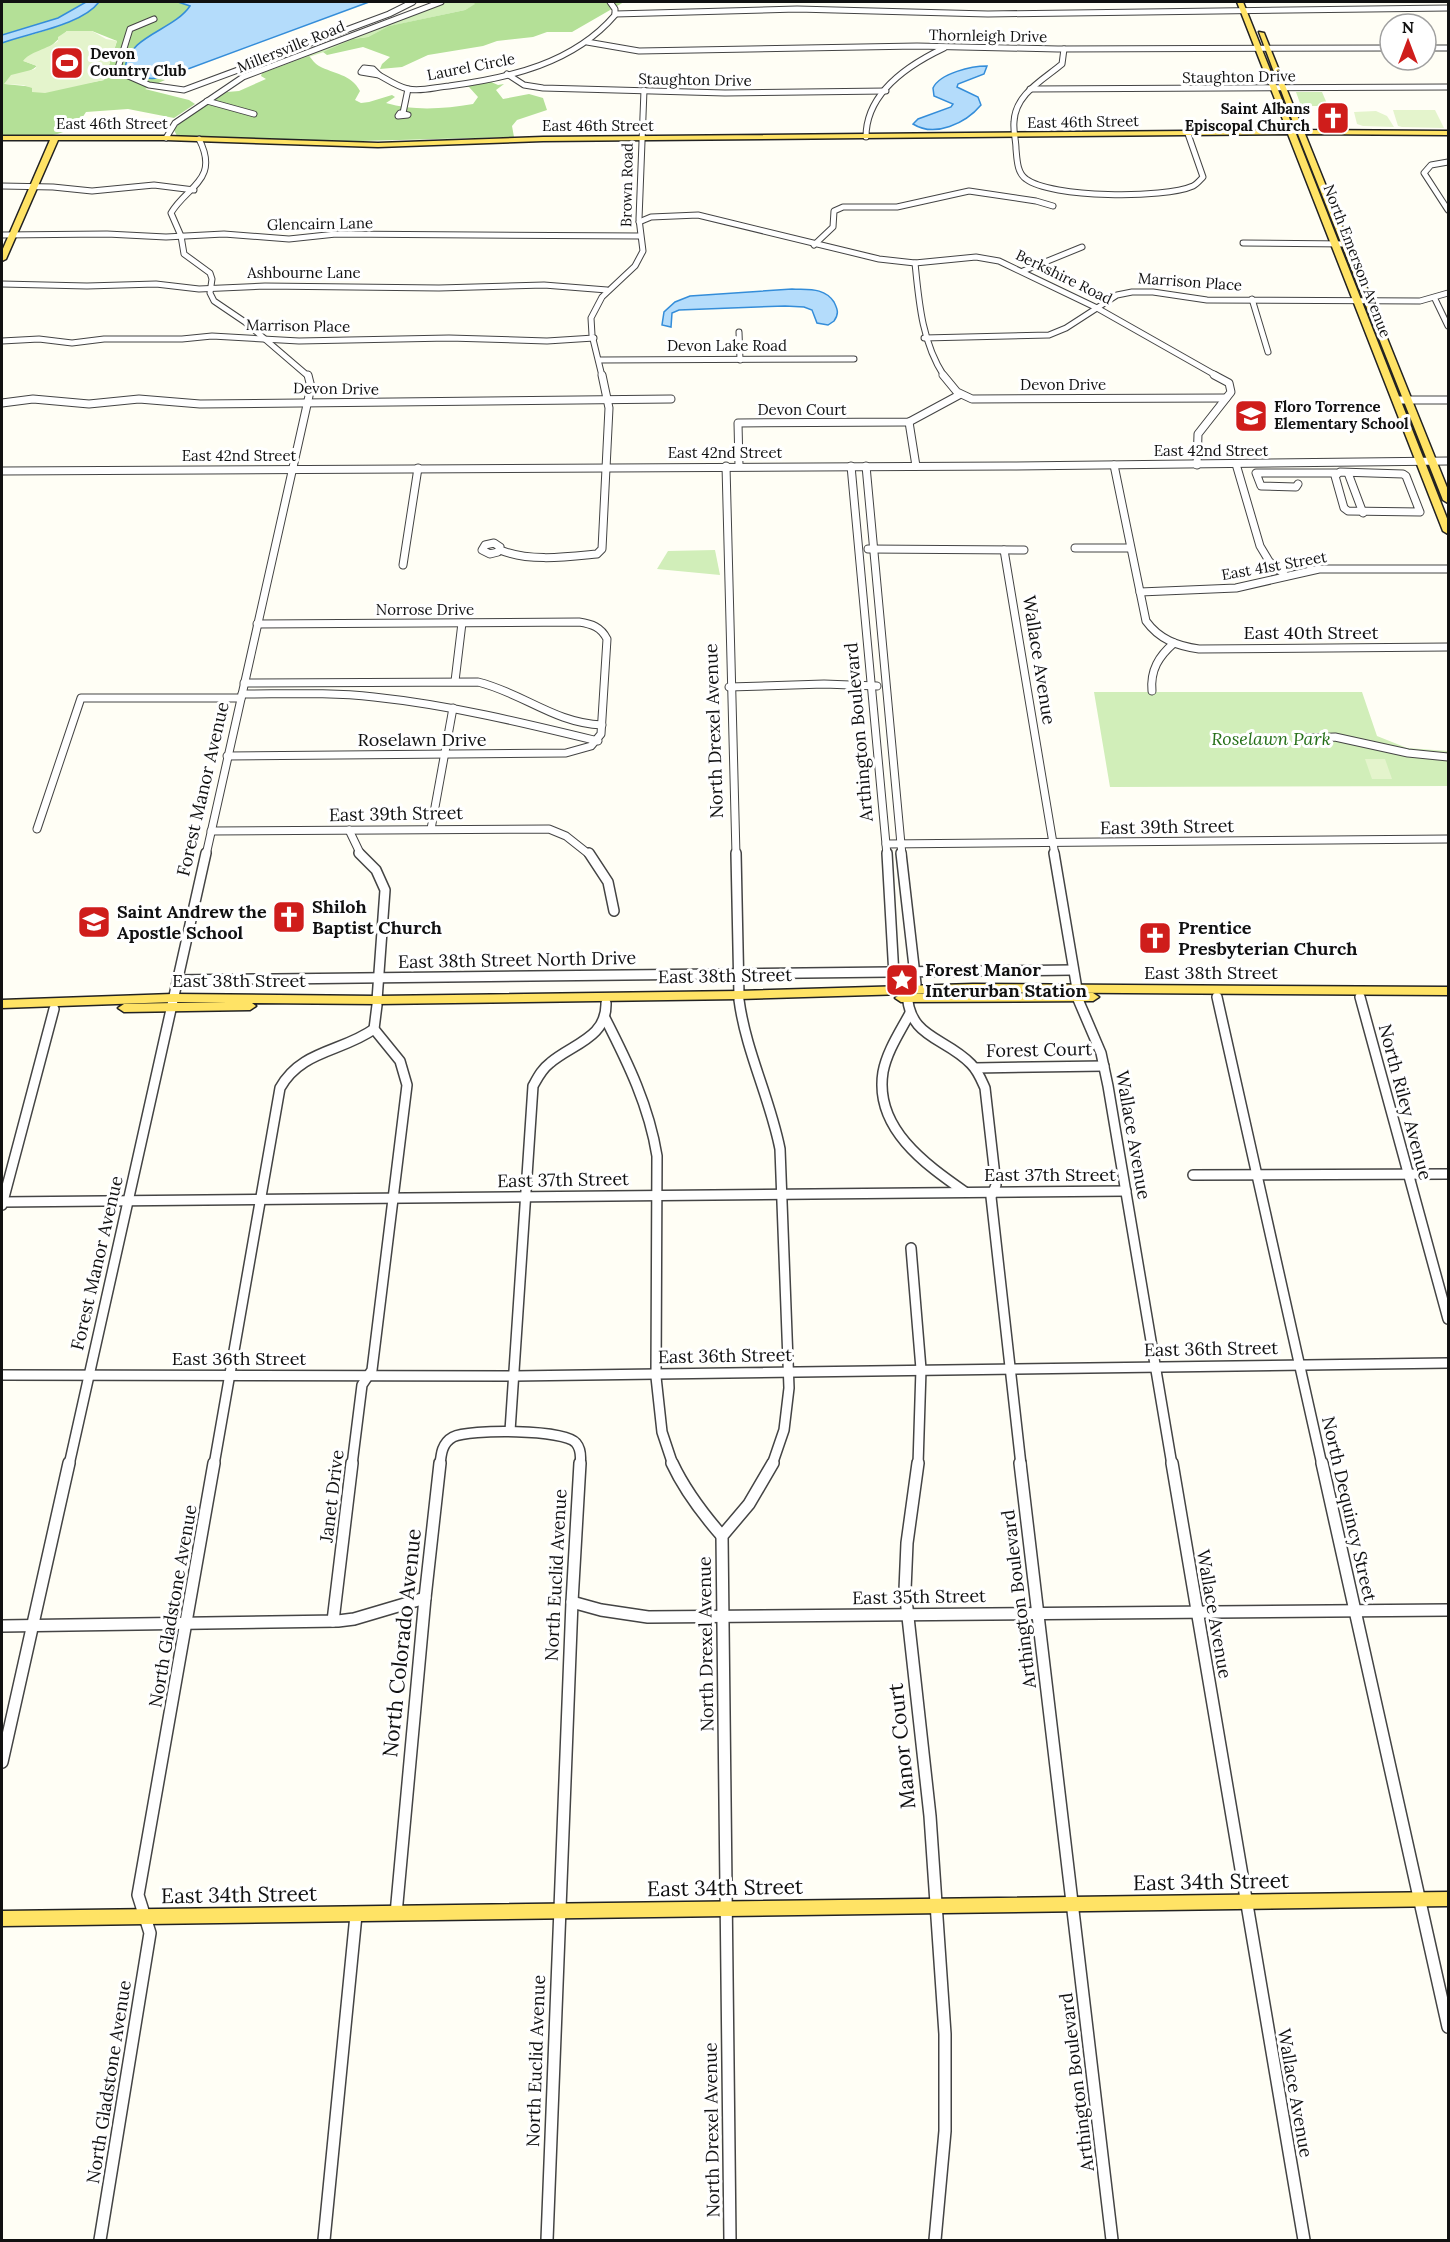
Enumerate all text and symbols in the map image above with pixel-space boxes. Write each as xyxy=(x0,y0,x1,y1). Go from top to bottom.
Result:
north arrow xyxy=(1378,12,1438,72)
street label: Millersville Road xyxy=(234,16,347,77)
text: N xyxy=(1402,17,1414,37)
street label: Thornleigh Drive xyxy=(929,25,1047,46)
place label: Devon Country Club xyxy=(90,44,187,80)
sports icon: Devon Country Club xyxy=(49,45,85,81)
street label: Laurel Circle xyxy=(425,49,517,84)
street label: Staughton Drive xyxy=(1182,66,1296,87)
street label: Staughton Drive xyxy=(638,69,752,90)
place label: Saint Albans Episcopal Church xyxy=(1185,99,1311,135)
church icon: Saint Albans Episcopal Church xyxy=(1315,100,1351,136)
street label: East 46th Street xyxy=(1027,111,1139,132)
street label: East 46th Street xyxy=(56,114,168,133)
street label: East 46th Street xyxy=(542,116,654,135)
street label: Brown Road xyxy=(616,143,637,227)
street label: North Emerson Avenue xyxy=(1319,182,1395,340)
street label: Glencairn Lane xyxy=(267,213,373,234)
street label: Berkshire Road xyxy=(1013,245,1116,308)
street label: Ashbourne Lane xyxy=(246,263,361,282)
street label: Marrison Place xyxy=(1137,268,1243,295)
street label: Marrison Place xyxy=(246,315,350,336)
street label: Devon Lake Road xyxy=(667,336,787,355)
street label: Devon Drive xyxy=(1020,375,1106,394)
street label: Devon Drive xyxy=(293,378,379,399)
place label: Floro Torrence Elementary School xyxy=(1274,397,1409,433)
school or university icon: Floro Torrence Elementary School xyxy=(1233,398,1269,434)
street label: Devon Court xyxy=(757,400,847,419)
street label: East 42nd Street xyxy=(1154,441,1268,460)
street label: East 42nd Street xyxy=(668,443,782,462)
street label: East 42nd Street xyxy=(182,446,296,465)
street label: East 41st Street xyxy=(1220,547,1328,584)
street label: Wallace Avenue xyxy=(1018,594,1061,726)
street label: Norrose Drive xyxy=(376,600,474,619)
street label: East 40th Street xyxy=(1244,621,1379,644)
street label: Arthington Boulevard xyxy=(839,641,878,824)
street label: North Drexel Avenue xyxy=(699,643,728,819)
street label: Forest Manor Avenue xyxy=(171,699,234,878)
park label: Roselawn Park xyxy=(1211,727,1331,750)
street label: Roselawn Drive xyxy=(358,728,487,751)
street label: East 39th Street xyxy=(329,801,463,826)
street label: East 39th Street xyxy=(1100,814,1234,839)
place label: Shiloh Baptist Church xyxy=(312,895,442,939)
church icon: Shiloh Baptist Church xyxy=(271,899,307,935)
place label: Saint Andrew the Apostle School xyxy=(117,900,267,944)
school or university icon: Saint Andrew the Apostle School xyxy=(76,904,112,940)
place label: Prentice Presbyterian Church xyxy=(1178,916,1357,960)
church icon: Prentice Presbyterian Church xyxy=(1137,920,1173,956)
street label: East 38th Street North Drive xyxy=(398,946,637,973)
place label: Forest Manor Interurban Station xyxy=(925,958,1087,1002)
street label: East 38th Street xyxy=(1144,961,1278,984)
place icon: Forest Manor Interurban Station xyxy=(884,962,920,998)
street label: East 38th Street xyxy=(658,963,792,988)
street label: East 38th Street xyxy=(172,969,306,992)
street label: North Riley Avenue xyxy=(1374,1021,1437,1183)
street label: Forest Court xyxy=(986,1037,1092,1062)
street label: Wallace Avenue xyxy=(1111,1069,1156,1201)
street label: East 37th Street xyxy=(984,1163,1116,1186)
street label: East 37th Street xyxy=(497,1167,629,1192)
street label: Forest Manor Avenue xyxy=(65,1173,128,1352)
street label: East 36th Street xyxy=(1144,1336,1278,1361)
street label: East 36th Street xyxy=(658,1343,792,1368)
street label: East 36th Street xyxy=(172,1347,306,1370)
street label: North Dequincy Street xyxy=(1317,1414,1382,1604)
street label: Janet Drive xyxy=(314,1448,349,1544)
street label: North Euclid Avenue xyxy=(540,1488,572,1662)
street label: North Gladstone Avenue xyxy=(143,1503,202,1709)
street label: Arthington Boulevard xyxy=(996,1508,1041,1691)
street label: North Colorado Avenue xyxy=(376,1527,427,1759)
street label: Wallace Avenue xyxy=(1192,1548,1237,1680)
street label: North Drexel Avenue xyxy=(692,1556,719,1732)
street label: East 35th Street xyxy=(852,1584,986,1609)
street label: Manor Court xyxy=(881,1681,922,1810)
street label: East 34th Street xyxy=(1133,1867,1290,1896)
street label: East 34th Street xyxy=(647,1873,804,1902)
street label: East 34th Street xyxy=(161,1880,318,1909)
street label: North Euclid Avenue xyxy=(521,1974,550,2148)
street label: North Gladstone Avenue xyxy=(81,1978,136,2185)
street label: Arthington Boulevard xyxy=(1054,1991,1099,2174)
street label: Wallace Avenue xyxy=(1273,2027,1318,2159)
street label: North Drexel Avenue xyxy=(698,2042,725,2218)

